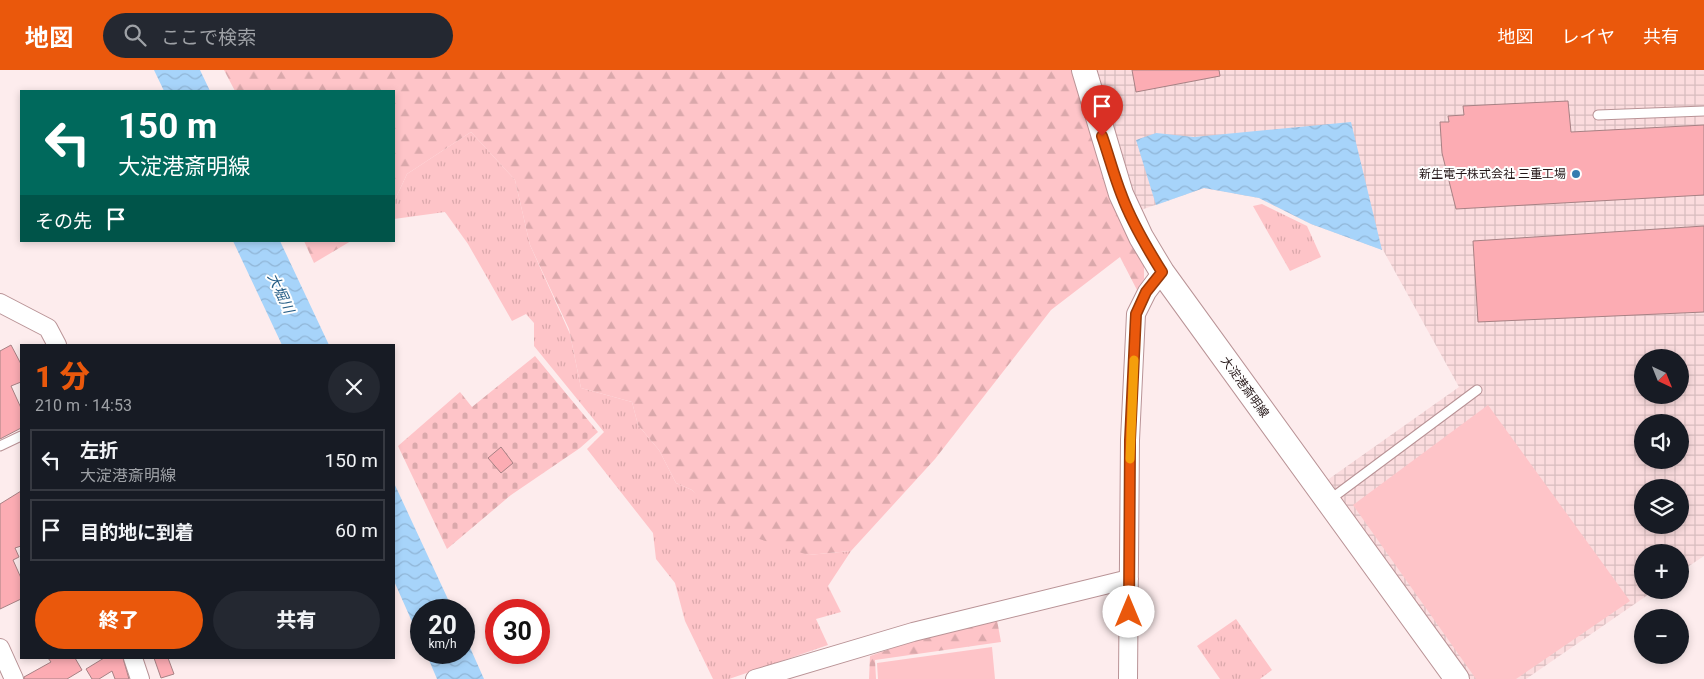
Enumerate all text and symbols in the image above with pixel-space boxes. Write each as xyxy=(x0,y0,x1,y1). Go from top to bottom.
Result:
search box xyxy=(103,13,453,58)
icon: search xyxy=(121,21,149,49)
text: 地図 xyxy=(25,24,73,52)
text: ここで検索 xyxy=(161,26,256,49)
text: 地図 xyxy=(1498,26,1534,47)
text: レイヤ xyxy=(1562,26,1615,47)
text: 共有 xyxy=(1643,26,1679,47)
pin xyxy=(1081,85,1123,136)
icon: arrive xyxy=(1088,92,1116,120)
text: 150 m xyxy=(118,106,217,147)
icon: left xyxy=(35,110,100,175)
text: 大淀港斎明線 xyxy=(118,154,250,179)
place label: 新生電子株式会社 三重工場 xyxy=(1419,167,1566,181)
marker: 新生電子株式会社 三重工場 xyxy=(1570,168,1582,180)
icon: arrive xyxy=(102,205,130,233)
text: その先 xyxy=(35,210,92,233)
water label: 大堀川 xyxy=(265,271,298,317)
north arrow xyxy=(1634,349,1689,404)
map controls xyxy=(1634,349,1689,664)
street label: 大淀港斎明線 xyxy=(1218,354,1272,420)
text: 1 分 xyxy=(35,359,90,394)
button: close xyxy=(328,361,380,413)
text: 210 m · 14:53 xyxy=(35,396,132,415)
button: sound xyxy=(1634,414,1689,469)
text: 左折 xyxy=(80,439,118,462)
icon: left xyxy=(37,446,65,474)
text: 150 m xyxy=(325,449,378,472)
text: 大淀港斎明線 xyxy=(80,466,176,485)
button: layers xyxy=(1634,479,1689,534)
icon: arrive xyxy=(37,516,65,544)
text: 60 m xyxy=(335,519,378,542)
text: 目的地に到着 xyxy=(80,521,194,544)
button: + xyxy=(1634,544,1689,599)
position arrow xyxy=(1102,585,1154,637)
button: 終了 xyxy=(35,591,203,649)
button: 共有 xyxy=(213,591,380,649)
speed limit sign: 30 xyxy=(485,599,550,664)
button: − xyxy=(1634,609,1689,664)
text: 20 xyxy=(428,611,457,640)
text: km/h xyxy=(428,637,457,651)

